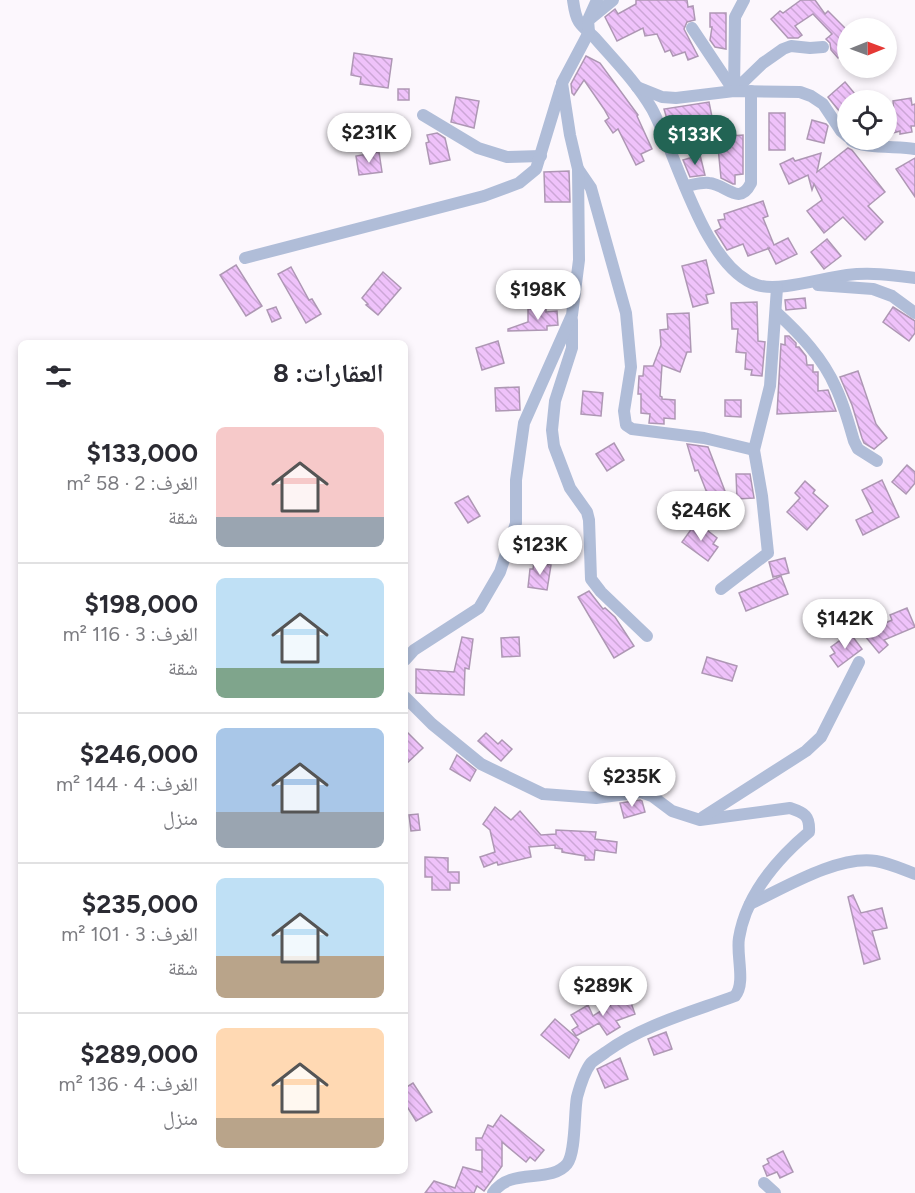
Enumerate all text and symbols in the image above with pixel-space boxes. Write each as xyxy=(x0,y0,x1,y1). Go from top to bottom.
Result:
north arrow xyxy=(837,18,897,78)
map controls xyxy=(837,18,897,150)
button: locate xyxy=(837,90,897,150)
pin: $231K xyxy=(327,113,411,164)
pin: $133K xyxy=(653,115,737,166)
text: $231K xyxy=(341,120,397,144)
text: $133K xyxy=(667,122,723,146)
pin: $198K xyxy=(496,270,580,321)
text: $198K xyxy=(510,277,566,301)
text: العقارات: 8 xyxy=(273,357,384,389)
icon: filters xyxy=(42,360,75,393)
text: $133,000 xyxy=(86,437,198,469)
icon: home xyxy=(264,451,336,523)
text: الغرف: 2 · 58 m² xyxy=(67,471,198,495)
pin: $246K xyxy=(659,491,743,542)
text: $246K xyxy=(671,498,731,522)
text: شقة xyxy=(168,505,198,529)
pin: $123K xyxy=(498,525,582,576)
text: $123K xyxy=(512,532,568,556)
text: $198,000 xyxy=(84,588,198,620)
pin: $142K xyxy=(803,599,887,650)
icon: home xyxy=(264,602,336,674)
text: $142K xyxy=(816,606,874,630)
text: الغرف: 3 · 116 m² xyxy=(63,622,198,646)
text: شقة xyxy=(168,656,198,680)
text: $246,000 xyxy=(80,738,198,770)
icon: home xyxy=(264,752,336,824)
pin: $235K xyxy=(590,757,674,808)
text: $235K xyxy=(603,764,661,788)
text: الغرف: 4 · 144 m² xyxy=(56,772,198,796)
text: منزل xyxy=(163,806,198,830)
text: $235,000 xyxy=(82,888,198,920)
icon: home xyxy=(264,902,336,974)
text: الغرف: 3 · 101 m² xyxy=(61,922,198,946)
text: شقة xyxy=(168,956,198,980)
pin: $289K xyxy=(561,966,645,1017)
text: $289K xyxy=(573,973,633,997)
text: $289,000 xyxy=(80,1038,198,1070)
icon: home xyxy=(264,1052,336,1124)
text: الغرف: 4 · 136 m² xyxy=(59,1072,198,1096)
text: منزل xyxy=(163,1106,198,1130)

